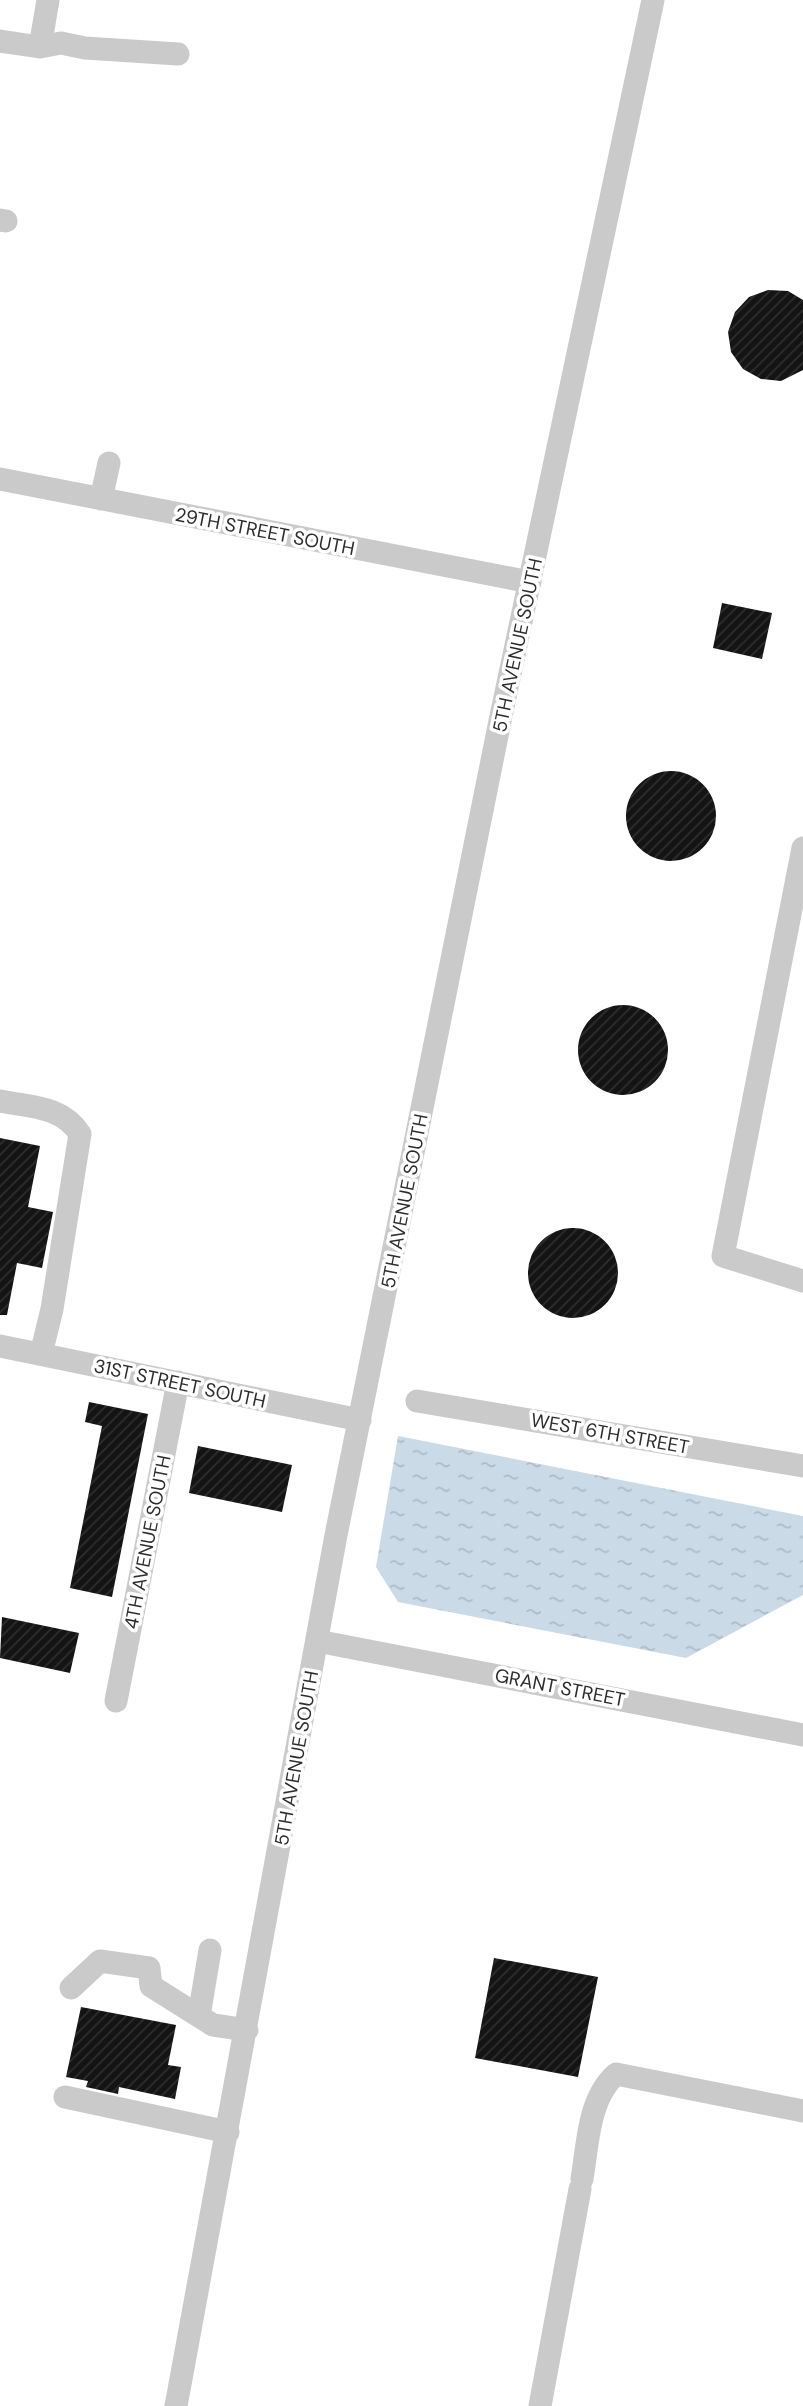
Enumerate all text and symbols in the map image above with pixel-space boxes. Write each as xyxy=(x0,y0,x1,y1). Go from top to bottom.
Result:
street label: 29TH STREET SOUTH xyxy=(173,502,357,561)
street label: 5TH AVENUE SOUTH xyxy=(487,556,548,734)
street label: 5TH AVENUE SOUTH xyxy=(375,1112,434,1290)
street label: 31ST STREET SOUTH xyxy=(92,1353,268,1414)
street label: WEST 6TH STREET xyxy=(529,1407,691,1460)
street label: 4TH AVENUE SOUTH xyxy=(118,1453,177,1631)
street label: GRANT STREET xyxy=(493,1663,627,1712)
street label: 5TH AVENUE SOUTH xyxy=(269,1669,324,1848)

